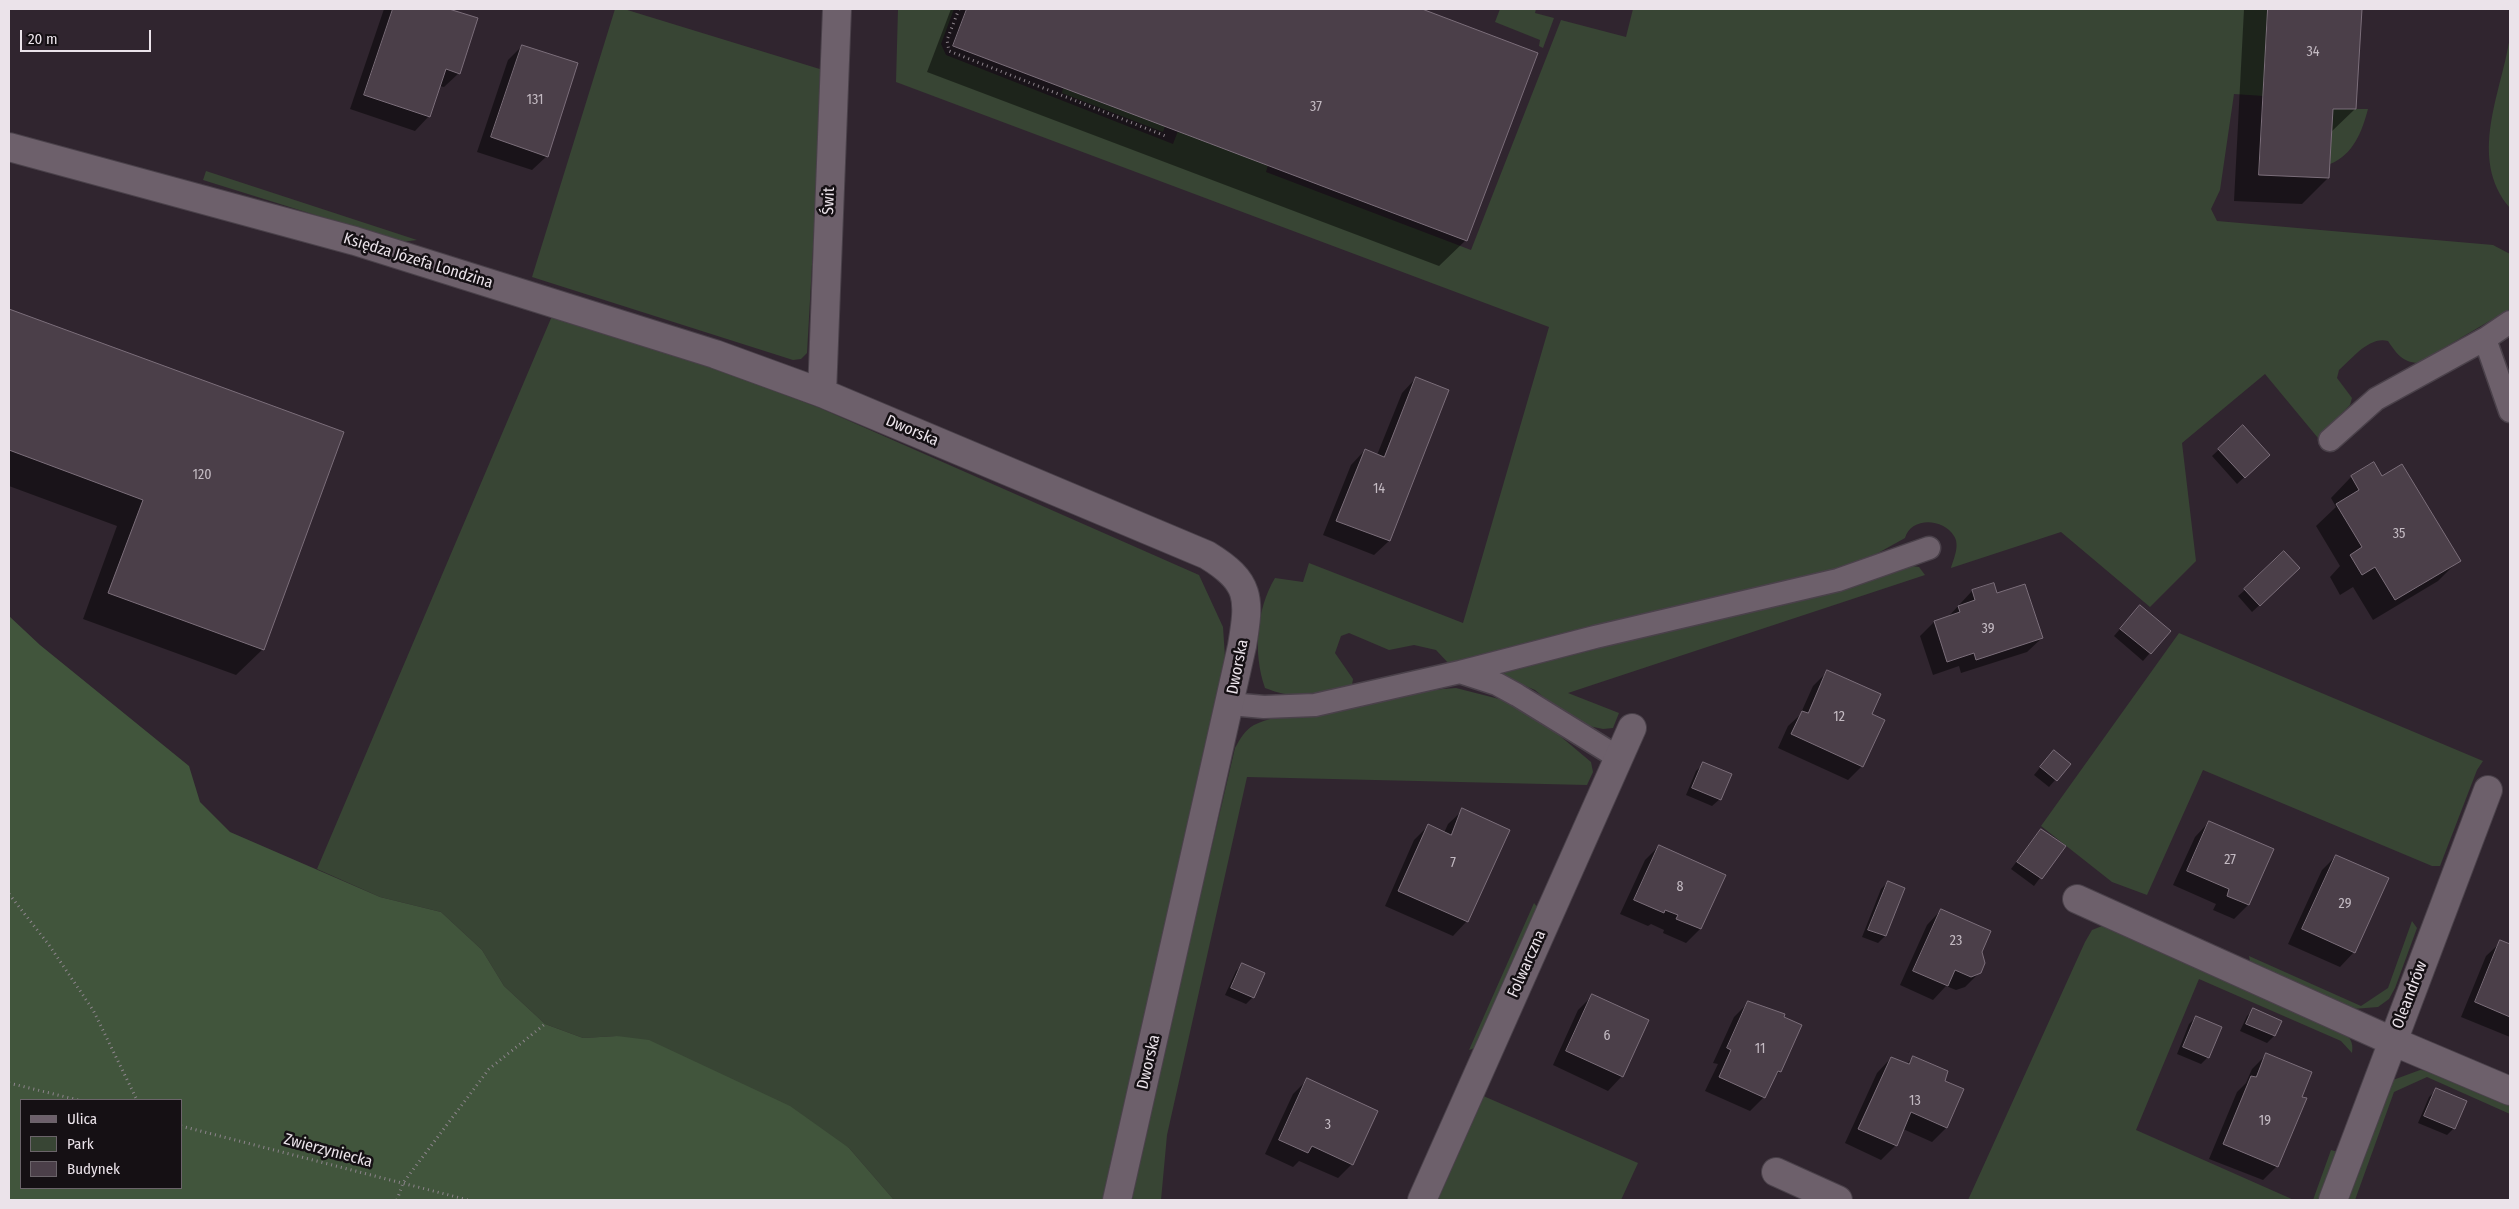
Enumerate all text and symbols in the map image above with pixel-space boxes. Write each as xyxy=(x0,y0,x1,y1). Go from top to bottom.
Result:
scale bar xyxy=(22,20,154,52)
text: 20 m xyxy=(28,30,58,48)
house number: 34 xyxy=(2306,44,2320,60)
house number: 131 xyxy=(527,92,543,108)
house number: 37 xyxy=(1310,99,1322,115)
street label: Świt xyxy=(819,187,839,215)
street label: Księdza Józefa Londzina xyxy=(341,229,495,293)
street label: Dworska xyxy=(883,411,941,451)
house number: 120 xyxy=(193,467,211,483)
house number: 14 xyxy=(1373,481,1385,497)
house number: 35 xyxy=(2393,526,2405,542)
house number: 39 xyxy=(1982,621,1994,637)
street label: Dworska xyxy=(1223,638,1253,696)
house number: 12 xyxy=(1833,709,1845,725)
house number: 27 xyxy=(2224,852,2236,868)
house number: 7 xyxy=(1450,855,1456,871)
house number: 8 xyxy=(1677,879,1683,895)
house number: 29 xyxy=(2339,896,2351,912)
street label: Folwarczna xyxy=(1504,927,1550,1001)
house number: 23 xyxy=(1950,933,1962,949)
street label: Oleandrów xyxy=(2388,958,2432,1032)
house number: 6 xyxy=(1604,1028,1610,1044)
street label: Dworska xyxy=(1133,1033,1165,1091)
house number: 11 xyxy=(1755,1041,1765,1057)
house number: 13 xyxy=(1909,1093,1921,1109)
legend xyxy=(20,1099,182,1189)
text: Ulica xyxy=(67,1110,97,1128)
house number: 19 xyxy=(2259,1113,2271,1129)
house number: 3 xyxy=(1325,1117,1331,1133)
street label: Zwierzyniecka xyxy=(282,1130,374,1172)
text: Park xyxy=(67,1135,94,1153)
text: Budynek xyxy=(67,1160,120,1178)

